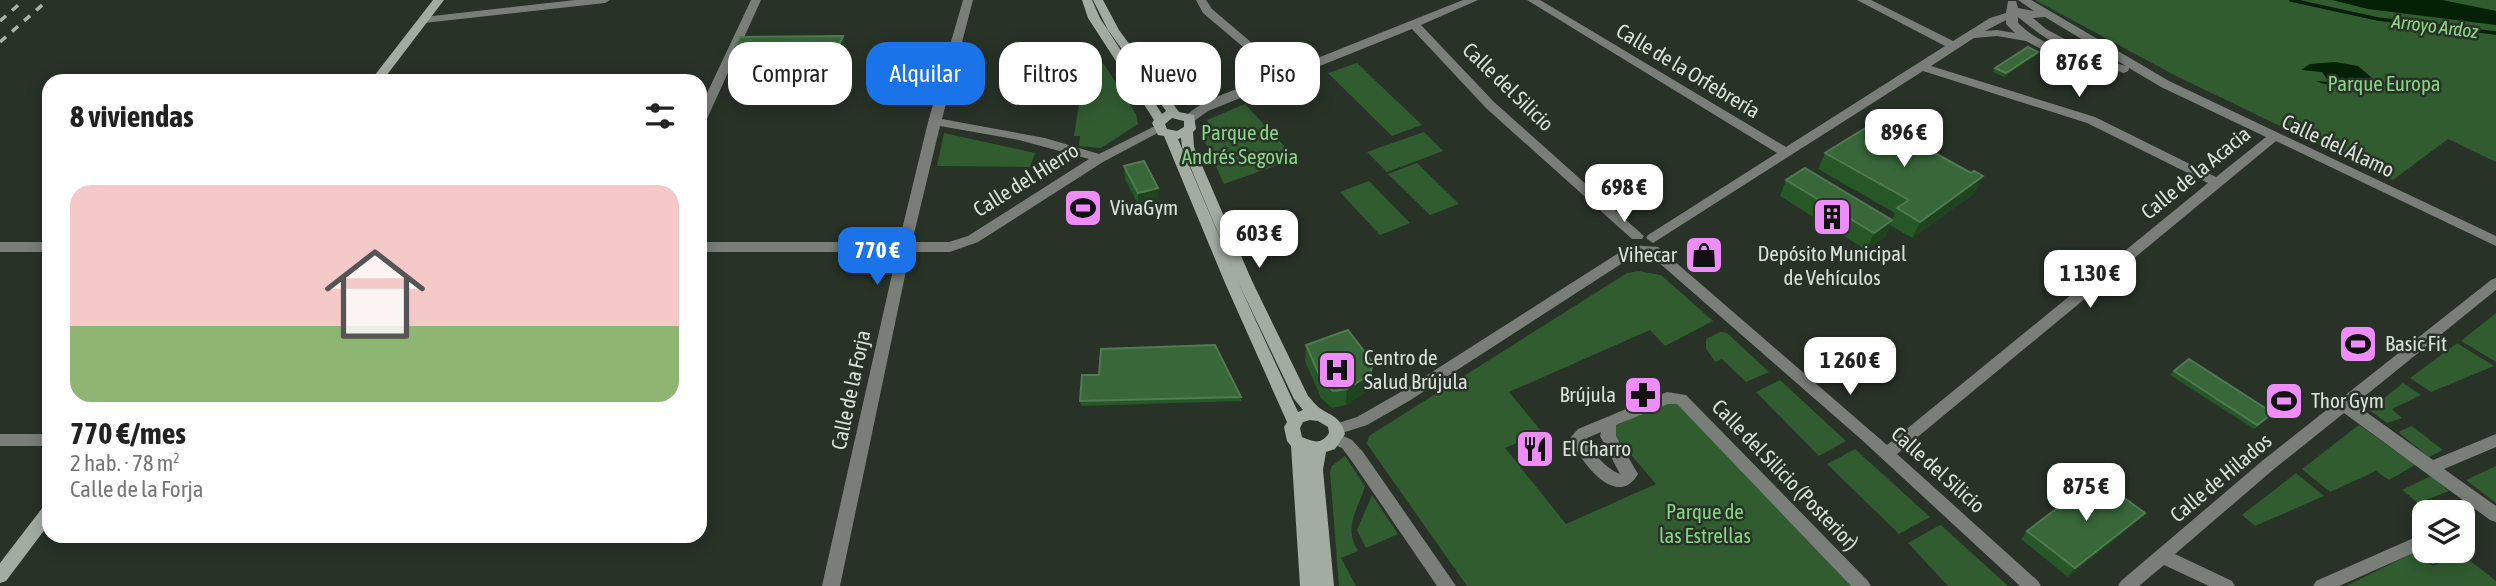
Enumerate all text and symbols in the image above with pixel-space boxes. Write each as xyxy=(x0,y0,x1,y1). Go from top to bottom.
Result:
water label: Arroyo Ardoz xyxy=(2390,10,2480,42)
street label: Calle de la Orfebrería xyxy=(1612,18,1765,122)
street label: Calle del Silicio xyxy=(1458,37,1559,136)
pin: 876 € xyxy=(2030,40,2128,99)
chip: Comprar xyxy=(728,42,852,105)
chip: Alquilar xyxy=(866,42,985,105)
chip: Filtros xyxy=(999,42,1102,105)
chip: Nuevo xyxy=(1116,42,1221,105)
chip: Piso xyxy=(1235,42,1320,105)
text: 876 € xyxy=(2056,49,2102,75)
park label: Parque Europa xyxy=(2327,71,2441,95)
icon: filters xyxy=(641,97,679,135)
text: 8 viviendas xyxy=(70,99,194,133)
street label: Calle del Álamo xyxy=(2278,109,2398,182)
pin: 896 € xyxy=(1855,110,1953,169)
text: 896 € xyxy=(1881,119,1927,145)
park label: Parque de Andrés Segovia xyxy=(1182,120,1298,168)
street label: Calle de la Acacia xyxy=(2136,121,2255,223)
street label: Calle del Hierro xyxy=(969,137,1082,221)
pin: 698 € xyxy=(1575,164,1673,224)
text: 698 € xyxy=(1601,174,1647,200)
sports icon: VivaGym xyxy=(1062,187,1104,229)
place label: VivaGym xyxy=(1110,195,1178,219)
building icon: Depósito Municipal de Vehículos xyxy=(1811,196,1853,238)
pin: 603 € xyxy=(1210,210,1308,270)
text: 603 € xyxy=(1236,220,1282,246)
pin: 770 € xyxy=(828,228,926,287)
icon: home xyxy=(312,231,438,357)
shop icon: Vihecar xyxy=(1683,234,1725,276)
text: 770 € xyxy=(854,237,900,263)
place label: Depósito Municipal de Vehículos xyxy=(1757,241,1907,289)
place label: Vihecar xyxy=(1619,242,1678,266)
pin: 1 130 € xyxy=(2025,250,2155,310)
text: 1 130 € xyxy=(2060,260,2120,286)
sports icon: Basic Fit xyxy=(2337,323,2379,365)
street label: Calle de la Forja xyxy=(826,328,874,452)
place label: Basic Fit xyxy=(2385,331,2447,355)
pin: 1 260 € xyxy=(1785,338,1915,397)
place label: Centro de Salud Brújula xyxy=(1364,345,1468,393)
text: 1 260 € xyxy=(1820,347,1880,373)
hospital icon: Centro de Salud Brújula xyxy=(1316,349,1358,391)
pharmacy icon: Brújula xyxy=(1622,374,1664,416)
sports icon: Thor Gym xyxy=(2263,380,2305,422)
place label: Brújula xyxy=(1559,382,1616,406)
place label: Thor Gym xyxy=(2311,388,2384,412)
street label: Calle del Silicio (Posterior) xyxy=(1708,394,1864,554)
text: 770 €/mes xyxy=(70,416,186,450)
street label: Calle del Silicio xyxy=(1887,421,1990,517)
restaurant icon: El Charro xyxy=(1514,428,1556,470)
street label: Calle de Hilados xyxy=(2165,428,2276,526)
place label: El Charro xyxy=(1562,436,1631,460)
text: 2 hab. · 78 m² xyxy=(70,450,180,476)
pin: 875 € xyxy=(2037,463,2135,523)
text: 875 € xyxy=(2063,473,2109,499)
text: Calle de la Forja xyxy=(70,476,203,502)
park label: Parque de las Estrellas xyxy=(1659,499,1751,547)
map controls xyxy=(2412,500,2475,563)
button: layers xyxy=(2412,500,2475,563)

